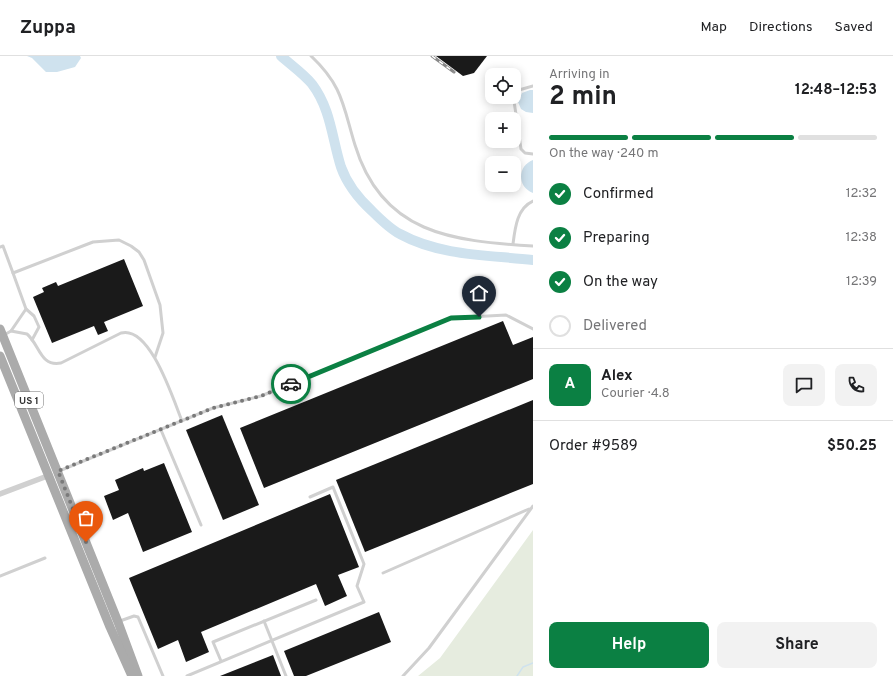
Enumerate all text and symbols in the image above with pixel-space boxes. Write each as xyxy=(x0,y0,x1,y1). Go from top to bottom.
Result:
text: Zuppa xyxy=(20,16,76,40)
text: Map xyxy=(701,19,727,36)
text: Directions xyxy=(749,19,813,36)
text: Saved xyxy=(835,19,873,36)
text: Arriving in xyxy=(549,67,610,83)
map controls xyxy=(485,68,521,192)
button: locate xyxy=(485,68,521,104)
text: 2 min xyxy=(549,81,617,114)
text: 12:48–12:53 xyxy=(795,81,877,100)
button: + xyxy=(485,112,521,148)
text: On the way · 240 m xyxy=(549,146,658,162)
button: − xyxy=(485,156,521,192)
icon: check xyxy=(549,183,571,205)
text: Confirmed xyxy=(583,185,654,204)
text: 12:32 xyxy=(846,186,877,202)
icon: check xyxy=(549,227,571,249)
text: Preparing xyxy=(583,229,650,248)
text: 12:38 xyxy=(846,230,877,246)
icon: check xyxy=(549,271,571,293)
text: On the way xyxy=(583,273,658,292)
text: 12:39 xyxy=(846,274,877,290)
pin xyxy=(462,276,496,317)
icon: home xyxy=(468,282,490,304)
text: Delivered xyxy=(583,317,647,336)
courier xyxy=(271,364,311,404)
button: chat xyxy=(783,364,825,406)
button: phone xyxy=(835,364,877,406)
text: Alex xyxy=(601,367,633,386)
icon: car xyxy=(280,373,302,395)
text: A xyxy=(565,375,575,394)
text: Courier · 4.8 xyxy=(601,386,670,402)
road number: US 1 xyxy=(15,392,43,408)
text: Order #9589 xyxy=(549,437,638,456)
text: $50.25 xyxy=(827,437,877,456)
pin xyxy=(69,501,103,542)
icon: bag xyxy=(75,507,97,529)
button: Help xyxy=(549,622,709,668)
button: Share xyxy=(717,622,877,668)

